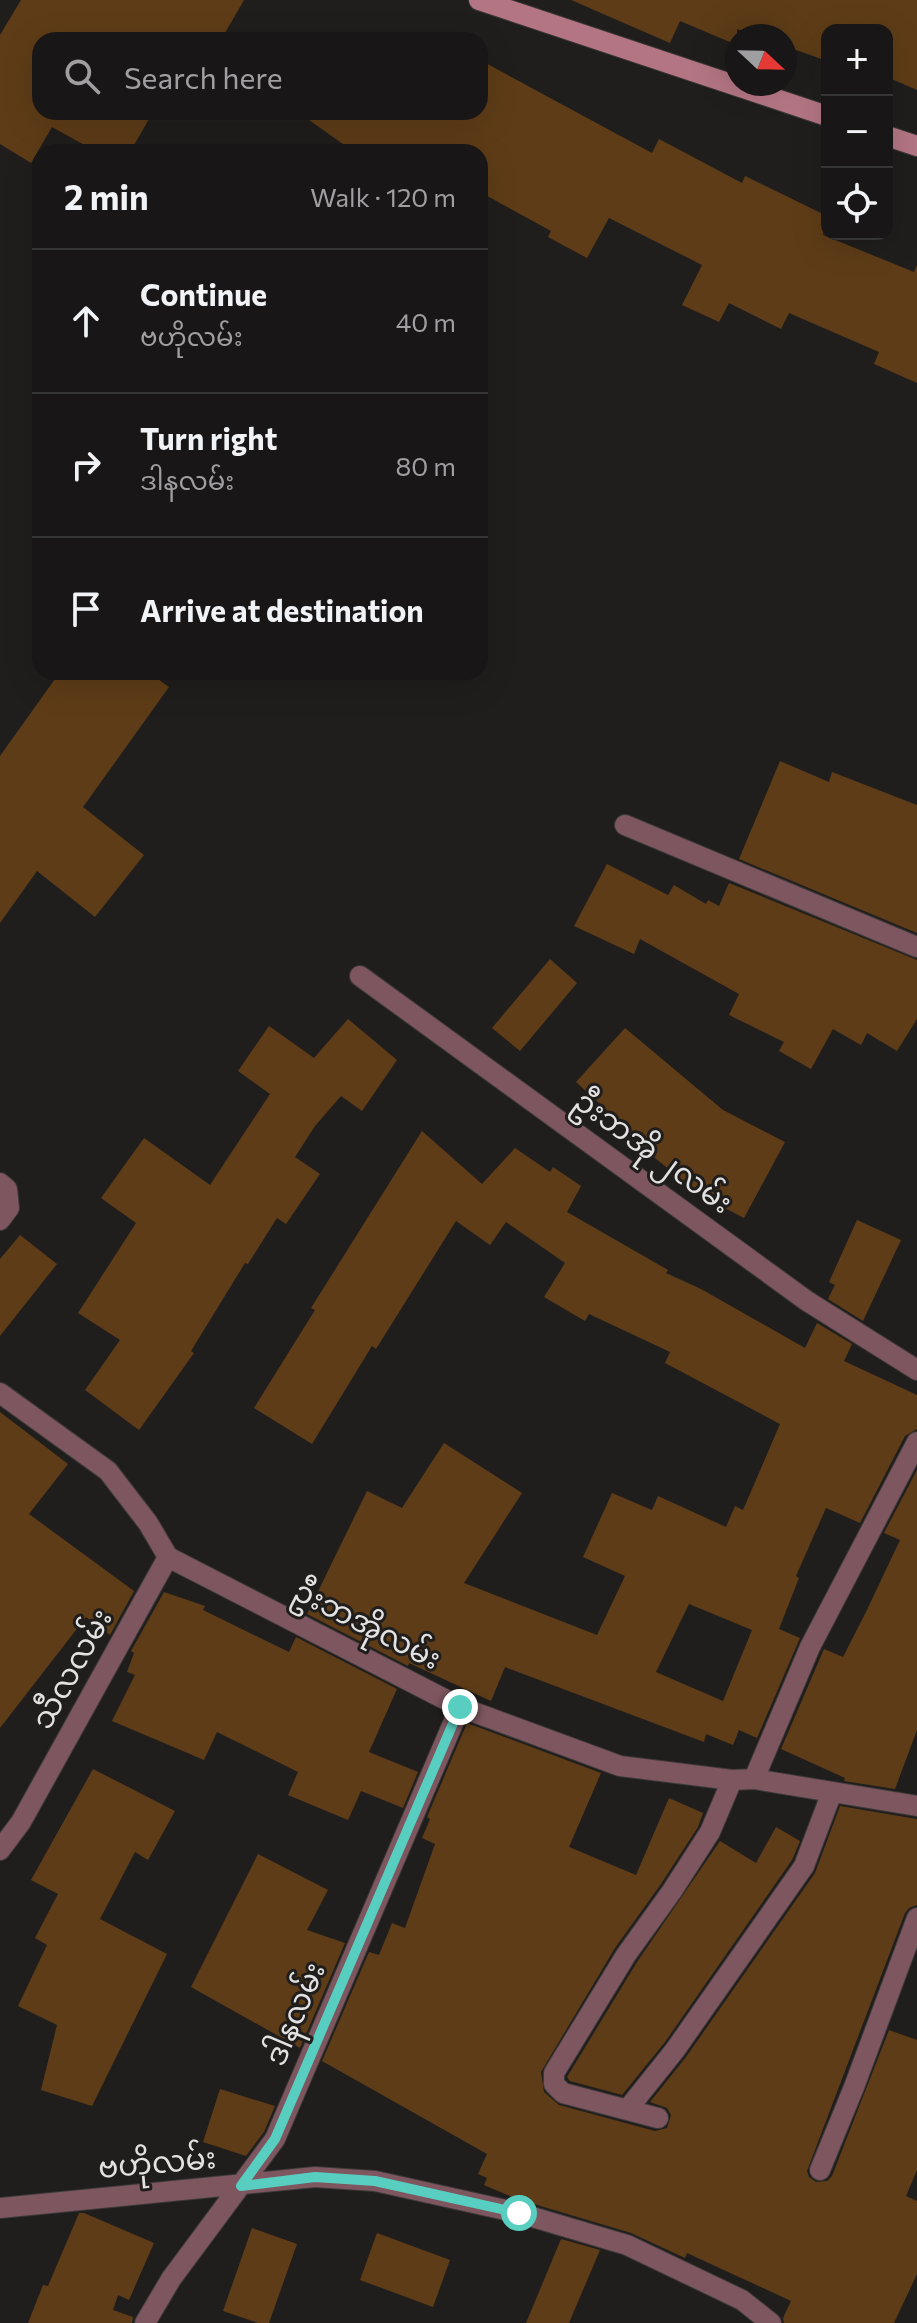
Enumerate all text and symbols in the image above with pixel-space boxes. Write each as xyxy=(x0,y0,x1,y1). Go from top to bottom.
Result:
north arrow xyxy=(725,24,797,96)
map controls xyxy=(821,24,893,240)
button: + xyxy=(821,24,893,96)
search box xyxy=(32,32,488,120)
icon: search xyxy=(60,54,104,98)
text: Search here xyxy=(124,58,283,95)
button: − xyxy=(821,96,893,168)
button: locate xyxy=(821,168,893,240)
text: 2 min xyxy=(64,175,149,217)
text: Walk · 120 m xyxy=(310,181,456,212)
text: Continue xyxy=(140,275,267,312)
icon: ahead xyxy=(64,299,108,343)
text: 40 m xyxy=(396,306,456,337)
text: ဗဟိုလမ်း xyxy=(140,320,243,351)
text: Turn right xyxy=(140,419,277,456)
icon: right xyxy=(64,443,108,487)
text: 80 m xyxy=(396,450,456,481)
text: ဒါနလမ်း xyxy=(140,464,234,495)
icon: arrive xyxy=(64,587,108,631)
text: Arrive at destination xyxy=(140,591,424,628)
street label: ဦးဘအို ၂လမ်း xyxy=(563,1079,741,1227)
street label: ဦးဘအိုလမ်း xyxy=(284,1569,448,1684)
street label: သီလလမ်း xyxy=(21,1601,118,1734)
route end xyxy=(442,1689,478,1725)
street label: ဒါနလမ်း xyxy=(254,1955,339,2074)
street label: ဗဟိုလမ်း xyxy=(96,2136,218,2193)
route start xyxy=(501,2195,537,2231)

